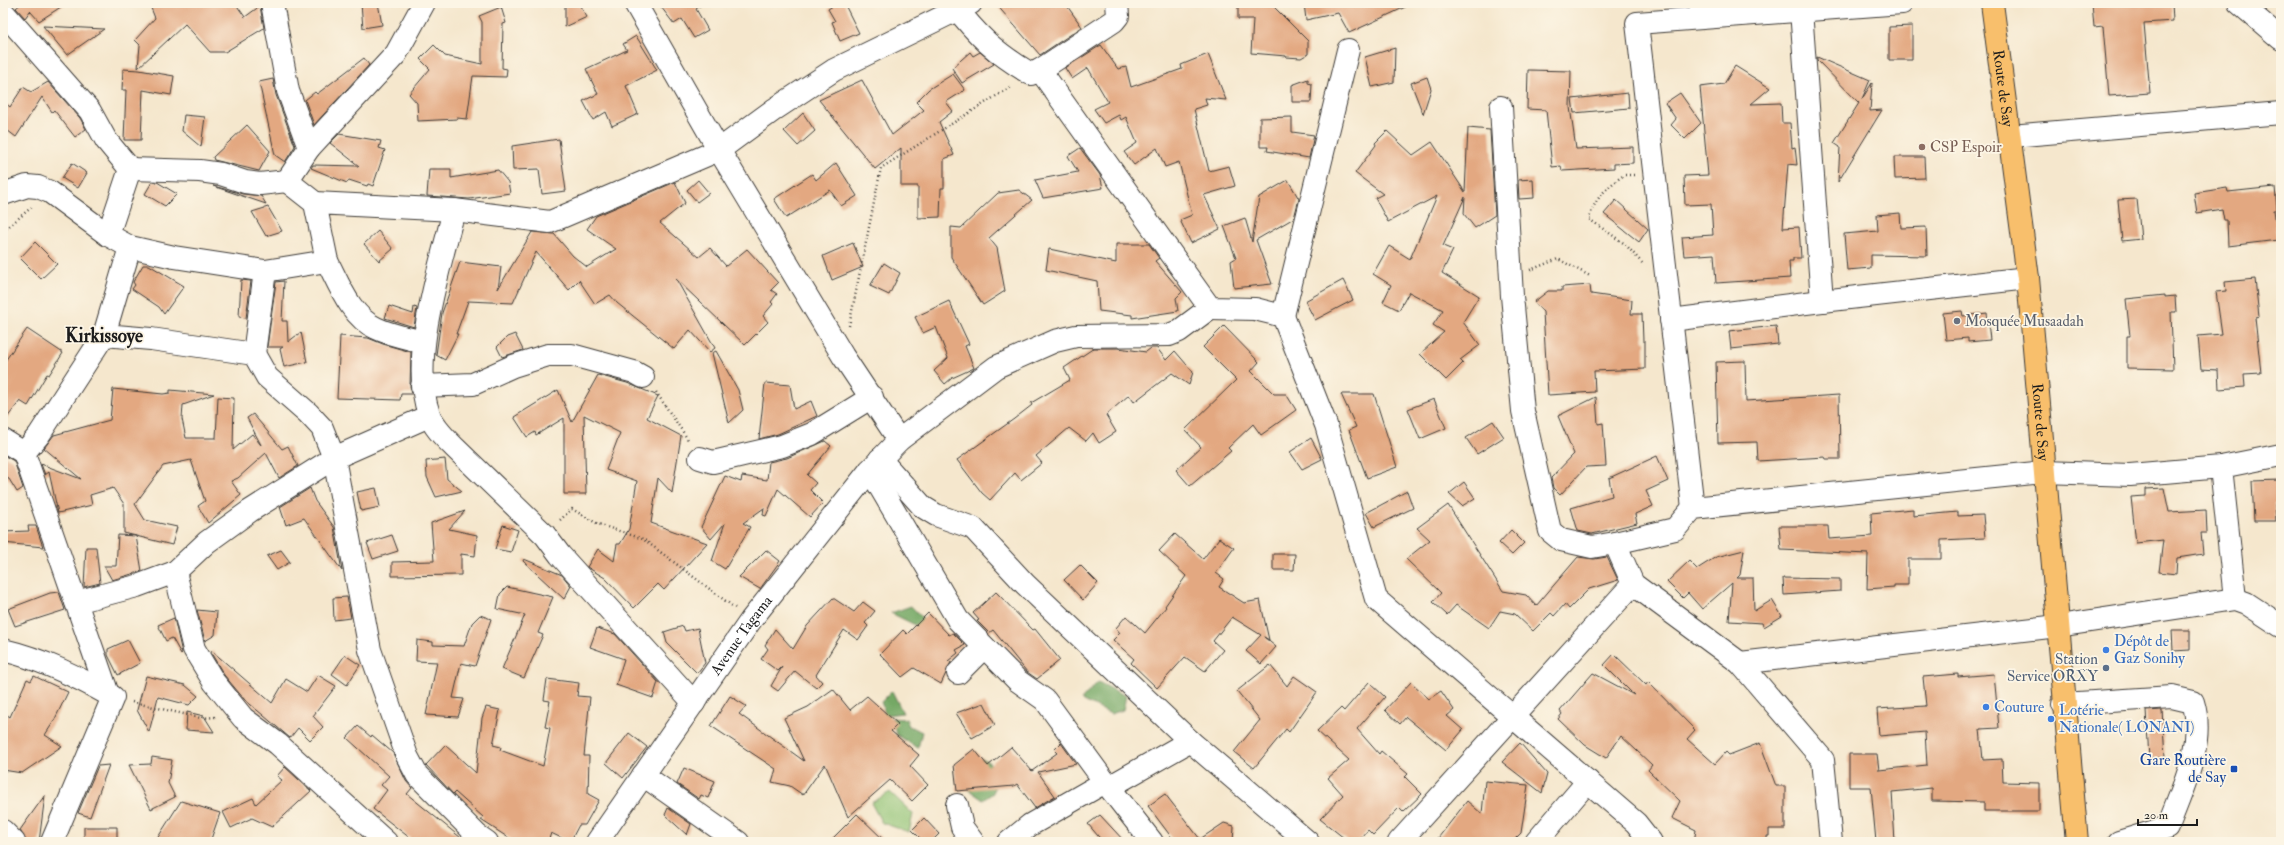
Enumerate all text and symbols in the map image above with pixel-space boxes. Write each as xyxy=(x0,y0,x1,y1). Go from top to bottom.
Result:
street label: Route de Say xyxy=(1988,49,2017,128)
place label: CSP Espoir xyxy=(1930,138,2002,158)
marker: CSP Espoir xyxy=(1917,142,1927,152)
place label: Mosquée Musaadah xyxy=(1965,312,2084,331)
marker: Mosquée Musaadah xyxy=(1952,316,1962,326)
district label: Kirkissoye xyxy=(65,324,143,349)
street label: Route de Say xyxy=(2027,383,2053,462)
street label: Avenue Tagama xyxy=(706,591,777,680)
place label: Dépôt de Gaz Sonihy xyxy=(2114,632,2185,668)
marker: Dépôt de Gaz Sonihy xyxy=(2101,645,2111,655)
place label: Station Service ORXY xyxy=(2007,650,2099,686)
marker: Station Service ORXY xyxy=(2101,663,2111,673)
place label: Couture xyxy=(1994,698,2044,717)
place label: Lotérie Nationale( LONANI) xyxy=(2059,701,2195,737)
marker: Couture xyxy=(1981,702,1991,712)
marker: Lotérie Nationale( LONANI) xyxy=(2046,714,2056,724)
place label: Gare Routière de Say xyxy=(2140,751,2226,787)
marker: Gare Routière de Say xyxy=(2229,764,2239,774)
scale bar xyxy=(2138,801,2197,827)
text: 20 m xyxy=(2144,808,2169,823)

